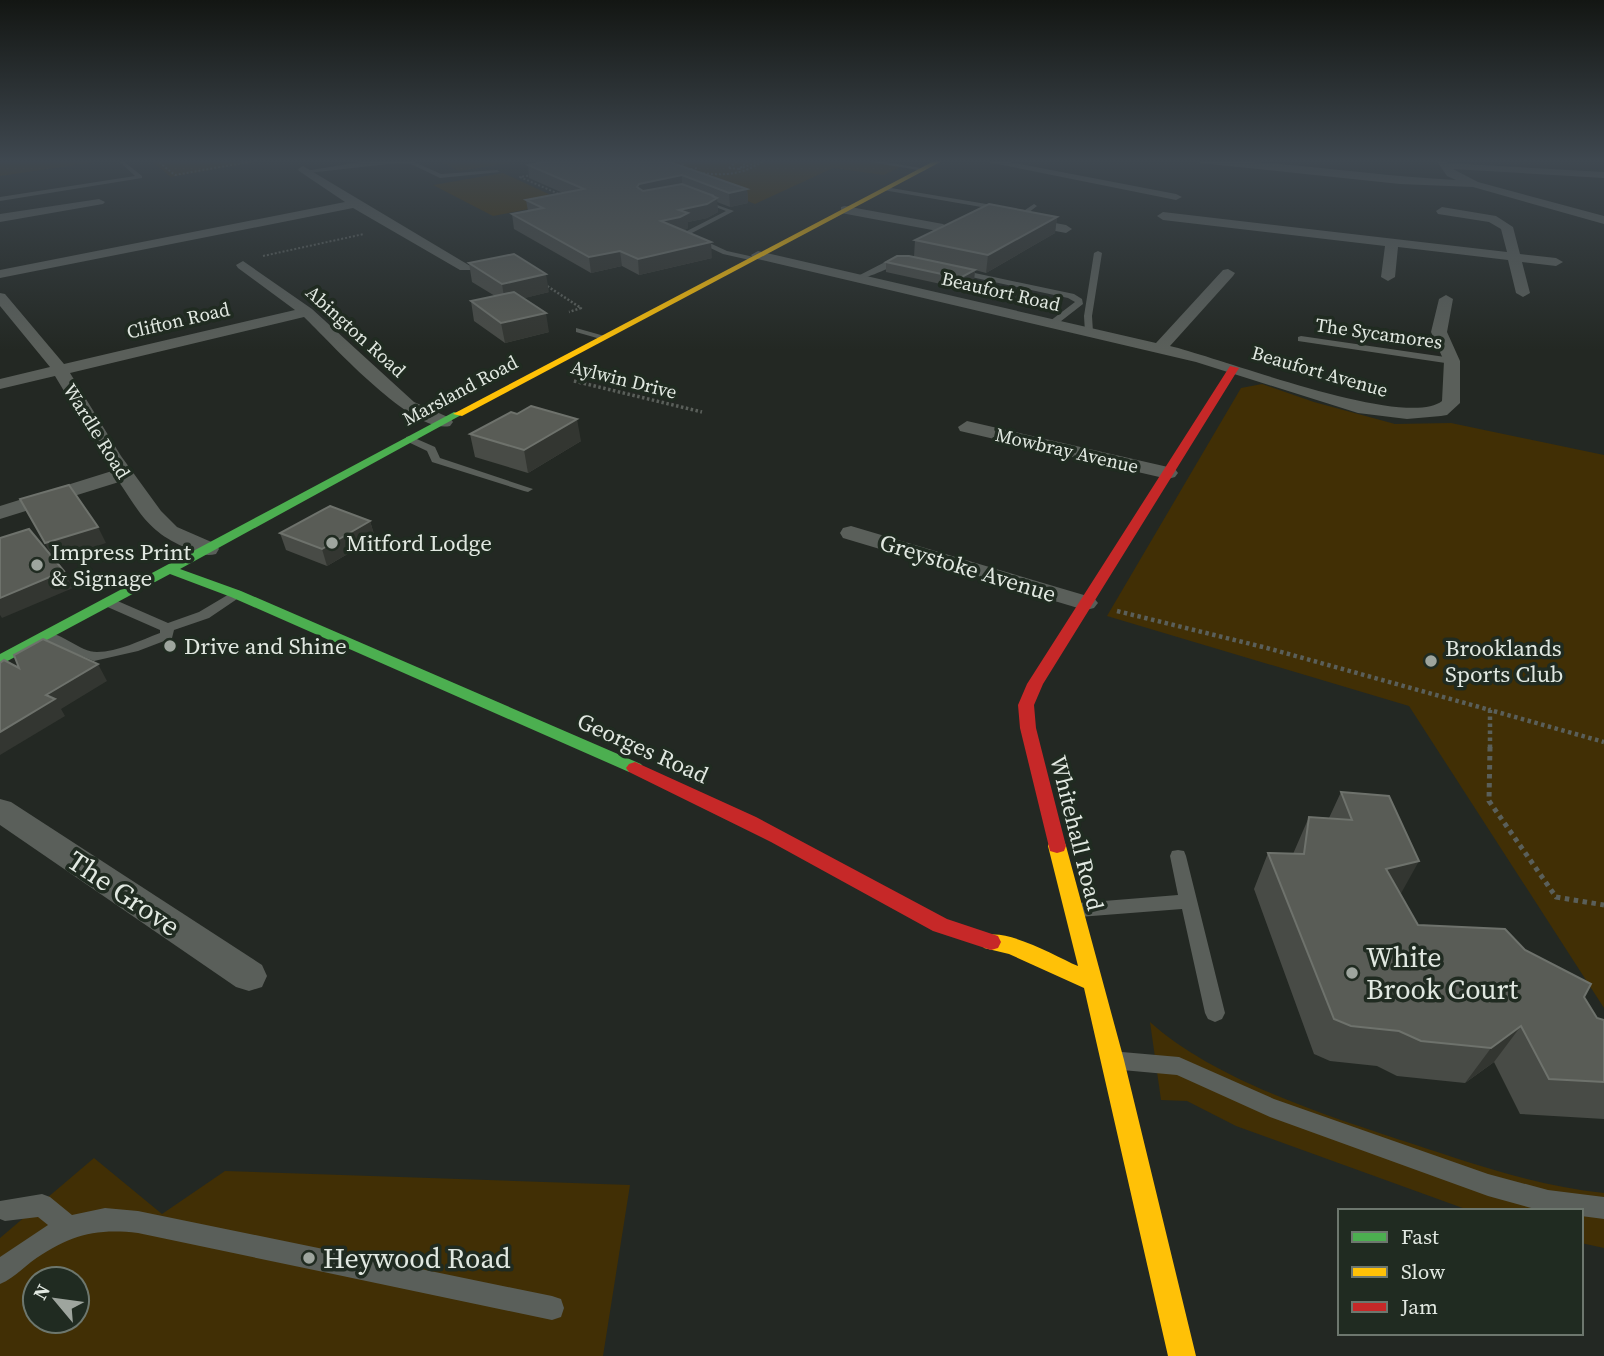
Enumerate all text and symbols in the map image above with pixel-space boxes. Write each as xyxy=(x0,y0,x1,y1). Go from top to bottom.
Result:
street label: Beaufort Road xyxy=(939,265,1063,317)
street label: Abington Road xyxy=(300,279,412,383)
street label: Clifton Road xyxy=(124,295,232,344)
street label: The Sycamores xyxy=(1314,311,1444,355)
street label: Beaufort Avenue xyxy=(1249,339,1391,403)
street label: Marsland Road xyxy=(398,349,522,431)
street label: Aylwin Drive xyxy=(568,353,680,405)
street label: Wardle Road xyxy=(57,378,137,484)
street label: Mowbray Avenue xyxy=(993,421,1141,479)
street label: Greystoke Avenue xyxy=(876,526,1060,610)
place label: Mitford Lodge xyxy=(346,527,492,559)
marker: Mitford Lodge xyxy=(324,535,340,551)
place label: Impress Print & Signage xyxy=(51,536,192,594)
marker: Impress Print & Signage xyxy=(29,557,45,573)
place label: Drive and Shine xyxy=(184,630,347,662)
place label: Brooklands Sports Club xyxy=(1445,632,1563,690)
marker: Drive and Shine xyxy=(162,638,178,654)
marker: Brooklands Sports Club xyxy=(1423,653,1439,669)
street label: Georges Road xyxy=(572,705,714,791)
street label: Whitehall Road xyxy=(1042,752,1112,914)
street label: The Grove xyxy=(60,841,188,945)
place label: White Brook Court xyxy=(1366,938,1519,1008)
marker: White Brook Court xyxy=(1344,965,1360,981)
legend xyxy=(1338,1209,1583,1335)
text: Fast xyxy=(1401,1222,1439,1251)
place label: Heywood Road xyxy=(323,1239,511,1277)
marker: Heywood Road xyxy=(301,1250,317,1266)
text: Slow xyxy=(1401,1257,1445,1286)
north arrow xyxy=(21,1265,91,1335)
text: N xyxy=(26,1279,56,1304)
text: Jam xyxy=(1400,1292,1438,1321)

